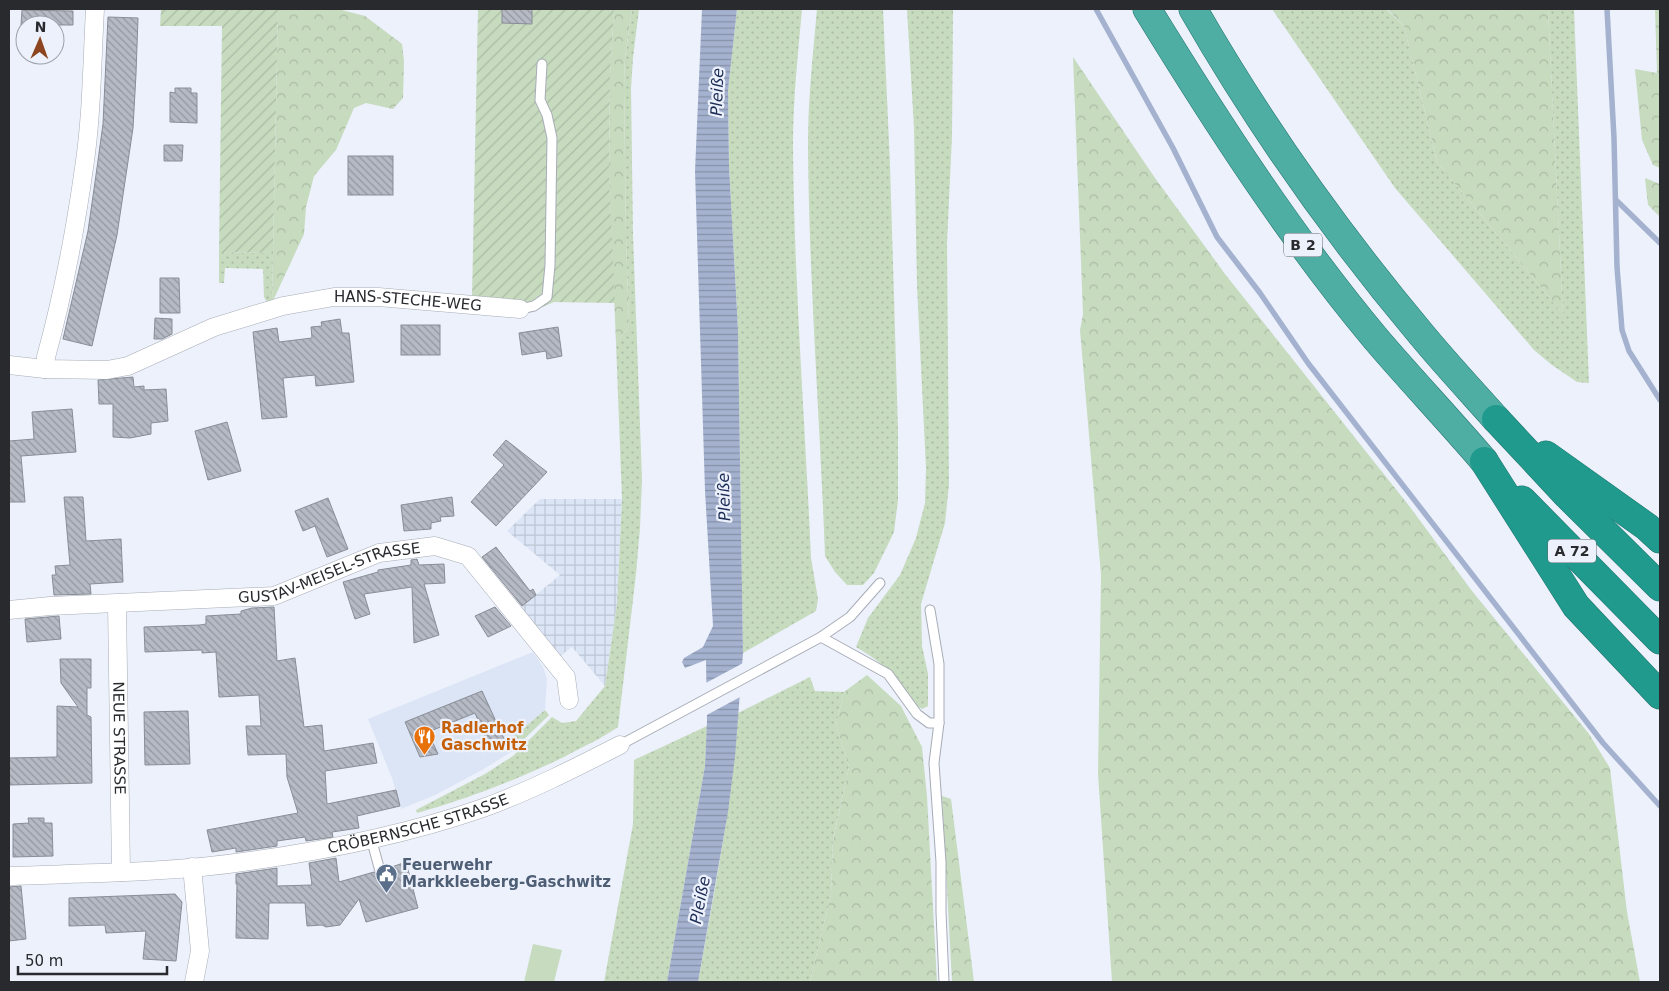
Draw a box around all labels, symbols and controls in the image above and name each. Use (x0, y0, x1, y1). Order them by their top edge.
north arrow (15, 15, 65, 65)
text: N (34, 19, 47, 35)
water label: Pleiße (707, 67, 727, 116)
road number: B 2 (1284, 234, 1322, 256)
street label: HANS-STECHE-WEG (334, 288, 482, 315)
water label: Pleiße (714, 472, 734, 521)
street label: GUSTAV-MEISEL-STRASSE (238, 539, 421, 607)
road number: A 72 (1548, 540, 1596, 562)
street label: NEUE STRASSE (109, 681, 129, 795)
place label: Radlerhof Gaschwitz (441, 719, 527, 754)
restaurant icon: Radlerhof Gaschwitz (413, 725, 437, 756)
street label: CRÖBERNSCHE STRASSE (326, 790, 511, 857)
place label: Feuerwehr Markkleeberg-Gaschwitz (402, 856, 611, 891)
public building icon: Feuerwehr Markkleeberg-Gaschwitz (374, 862, 398, 893)
water label: Pleiße (686, 874, 714, 926)
scale bar (18, 944, 166, 976)
text: 50 m (25, 952, 63, 970)

